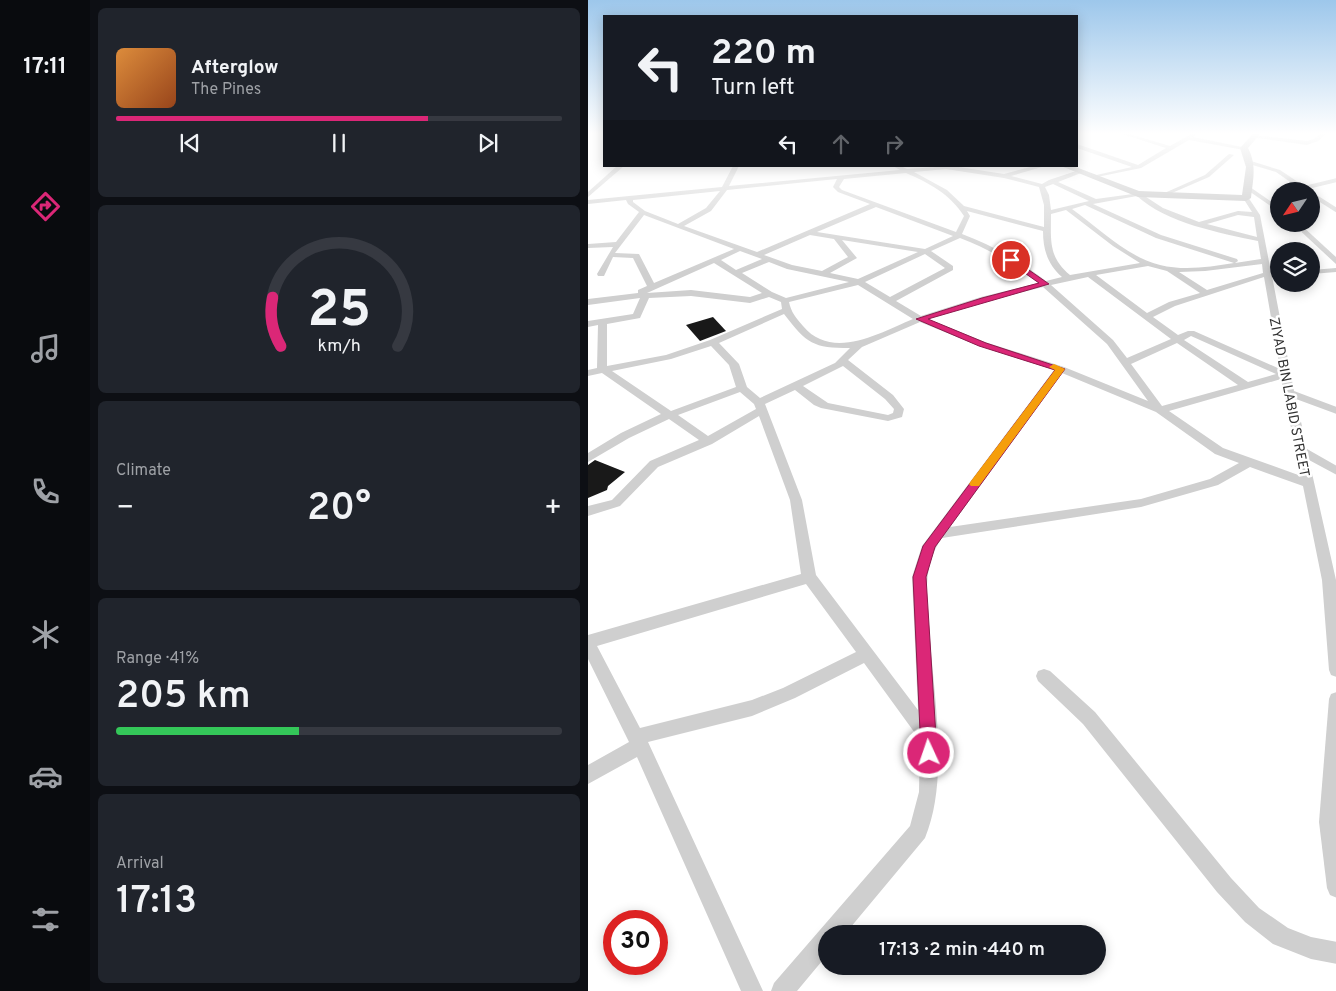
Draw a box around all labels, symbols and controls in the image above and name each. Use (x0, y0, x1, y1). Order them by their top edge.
text: 220 m (711, 32, 816, 76)
icon: left (628, 35, 693, 100)
text: 17:11 (23, 54, 67, 81)
text: Afterglow (191, 56, 279, 80)
text: Turn left (711, 75, 794, 102)
text: The Pines (191, 80, 261, 100)
icon: previous (176, 129, 204, 157)
icon: pause (325, 129, 353, 157)
icon: next (474, 129, 502, 157)
icon: left (774, 130, 802, 158)
icon: ahead (827, 130, 855, 158)
icon: right (880, 130, 908, 158)
north arrow (1270, 182, 1320, 232)
map controls (1270, 182, 1320, 292)
icon: directions (28, 189, 63, 224)
pin (990, 239, 1032, 281)
button: layers (1270, 242, 1320, 292)
icon: arrive (997, 246, 1025, 274)
text: 25 (307, 279, 371, 345)
street label: ZIYAD BIN LABID STREET (1265, 316, 1312, 479)
icon: music (28, 331, 63, 366)
text: km/h (317, 335, 361, 358)
text: Climate (116, 461, 171, 481)
icon: phone (28, 474, 63, 509)
text: 20° (307, 485, 371, 534)
text: − (116, 491, 134, 527)
text: + (544, 491, 562, 527)
icon: climate (28, 617, 63, 652)
text: Range · 41% (116, 649, 199, 669)
text: 205 km (116, 673, 251, 722)
position arrow (902, 726, 954, 778)
icon: car (28, 759, 63, 794)
text: Arrival (116, 854, 164, 874)
text: 17:13 (116, 878, 197, 927)
icon: filters (28, 902, 63, 937)
speed limit sign: 30 (603, 910, 668, 975)
text: 17:13 · 2 min · 440 m (879, 938, 1045, 962)

